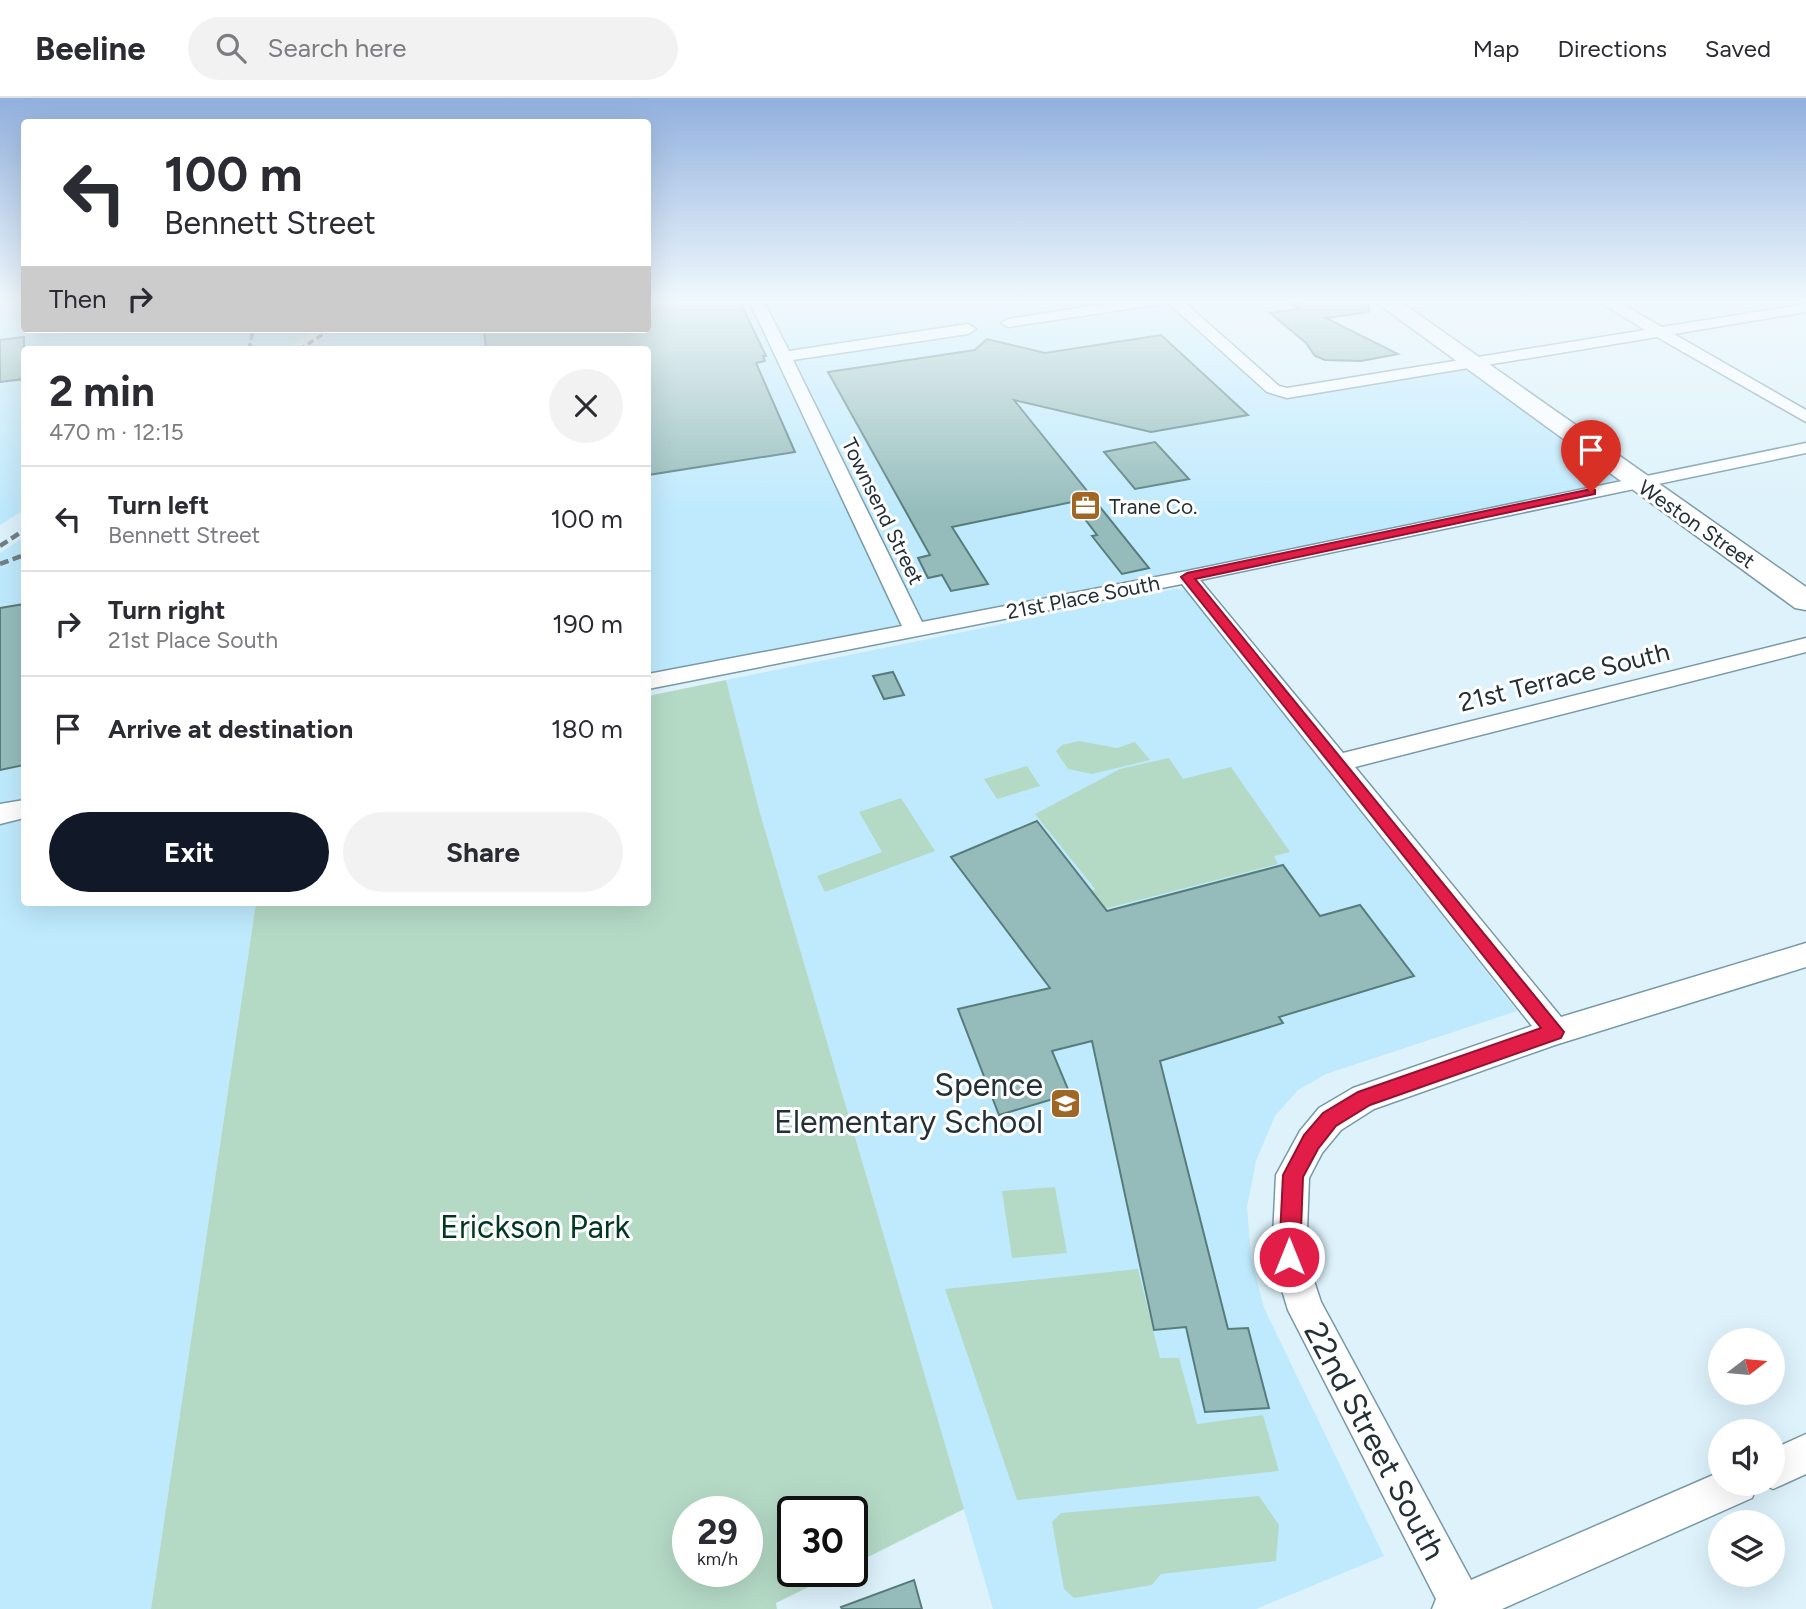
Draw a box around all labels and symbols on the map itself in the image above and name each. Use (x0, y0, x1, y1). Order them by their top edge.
pin (1561, 420, 1621, 492)
street label: Townsend Street (837, 434, 929, 588)
street label: Weston Street (1634, 475, 1760, 573)
office icon: Trane Co. (1069, 489, 1103, 523)
place label: Trane Co. (1109, 494, 1197, 519)
street label: 21st Place South (1004, 570, 1162, 624)
street label: 21st Terrace South (1455, 635, 1673, 719)
place label: Spence Elementary School (774, 1066, 1043, 1141)
school or university icon: Spence Elementary School (1049, 1086, 1083, 1120)
park label: Erickson Park (440, 1208, 631, 1246)
position arrow (1252, 1220, 1326, 1294)
street label: 22nd Street South (1296, 1316, 1454, 1566)
north arrow (1708, 1328, 1785, 1405)
speed limit sign: 30 (777, 1496, 868, 1587)

